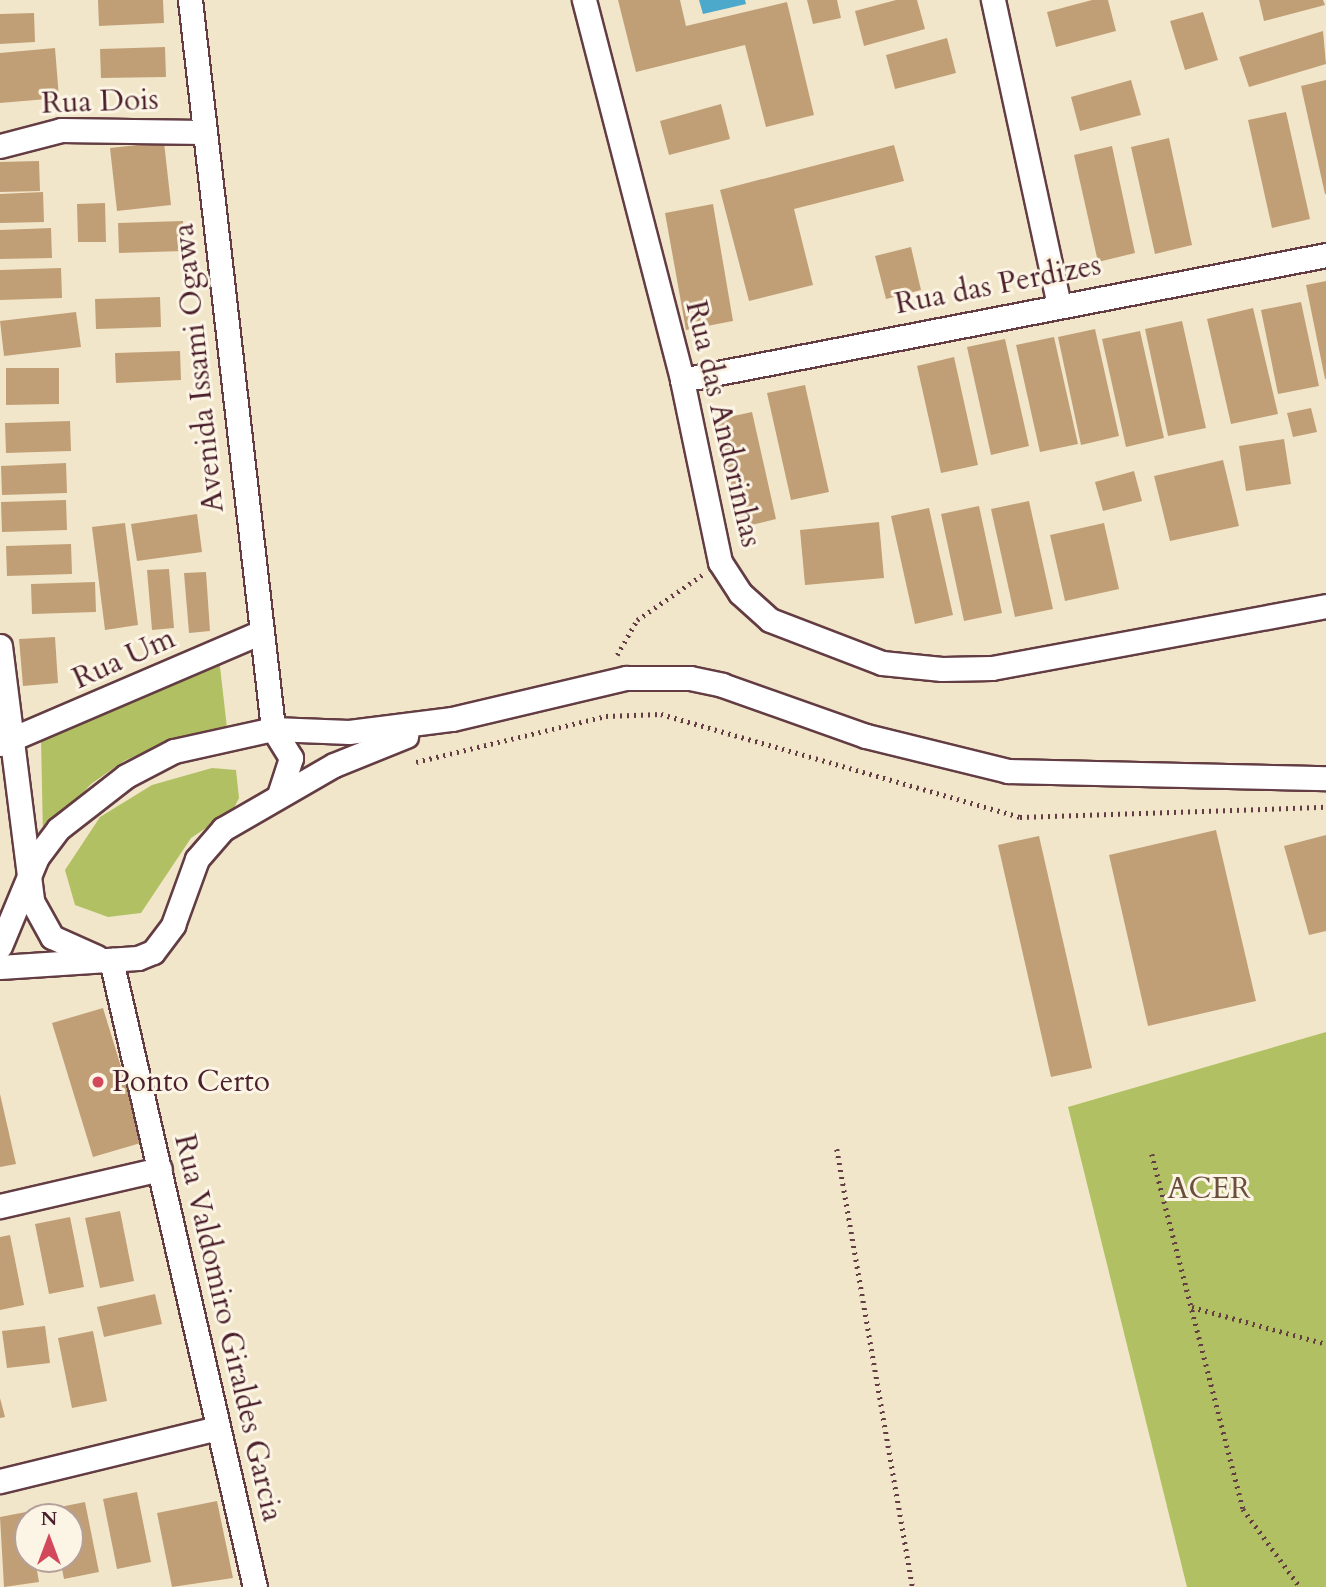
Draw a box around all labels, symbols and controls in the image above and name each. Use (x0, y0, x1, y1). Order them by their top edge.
street label: Rua Dois (41, 82, 159, 122)
street label: Avenida Issami Ogawa (166, 222, 232, 514)
street label: Rua das Perdizes (892, 247, 1104, 323)
street label: Rua das Andorinhas (677, 297, 769, 551)
street label: Rua Um (67, 621, 181, 697)
place label: Ponto Certo (112, 1064, 270, 1100)
marker: Ponto Certo (90, 1074, 106, 1090)
street label: Rua Valdomiro Giraldes Garcia (166, 1131, 290, 1525)
park label: ACER (1167, 1171, 1251, 1207)
north arrow (14, 1503, 84, 1573)
text: N (41, 1506, 57, 1532)

